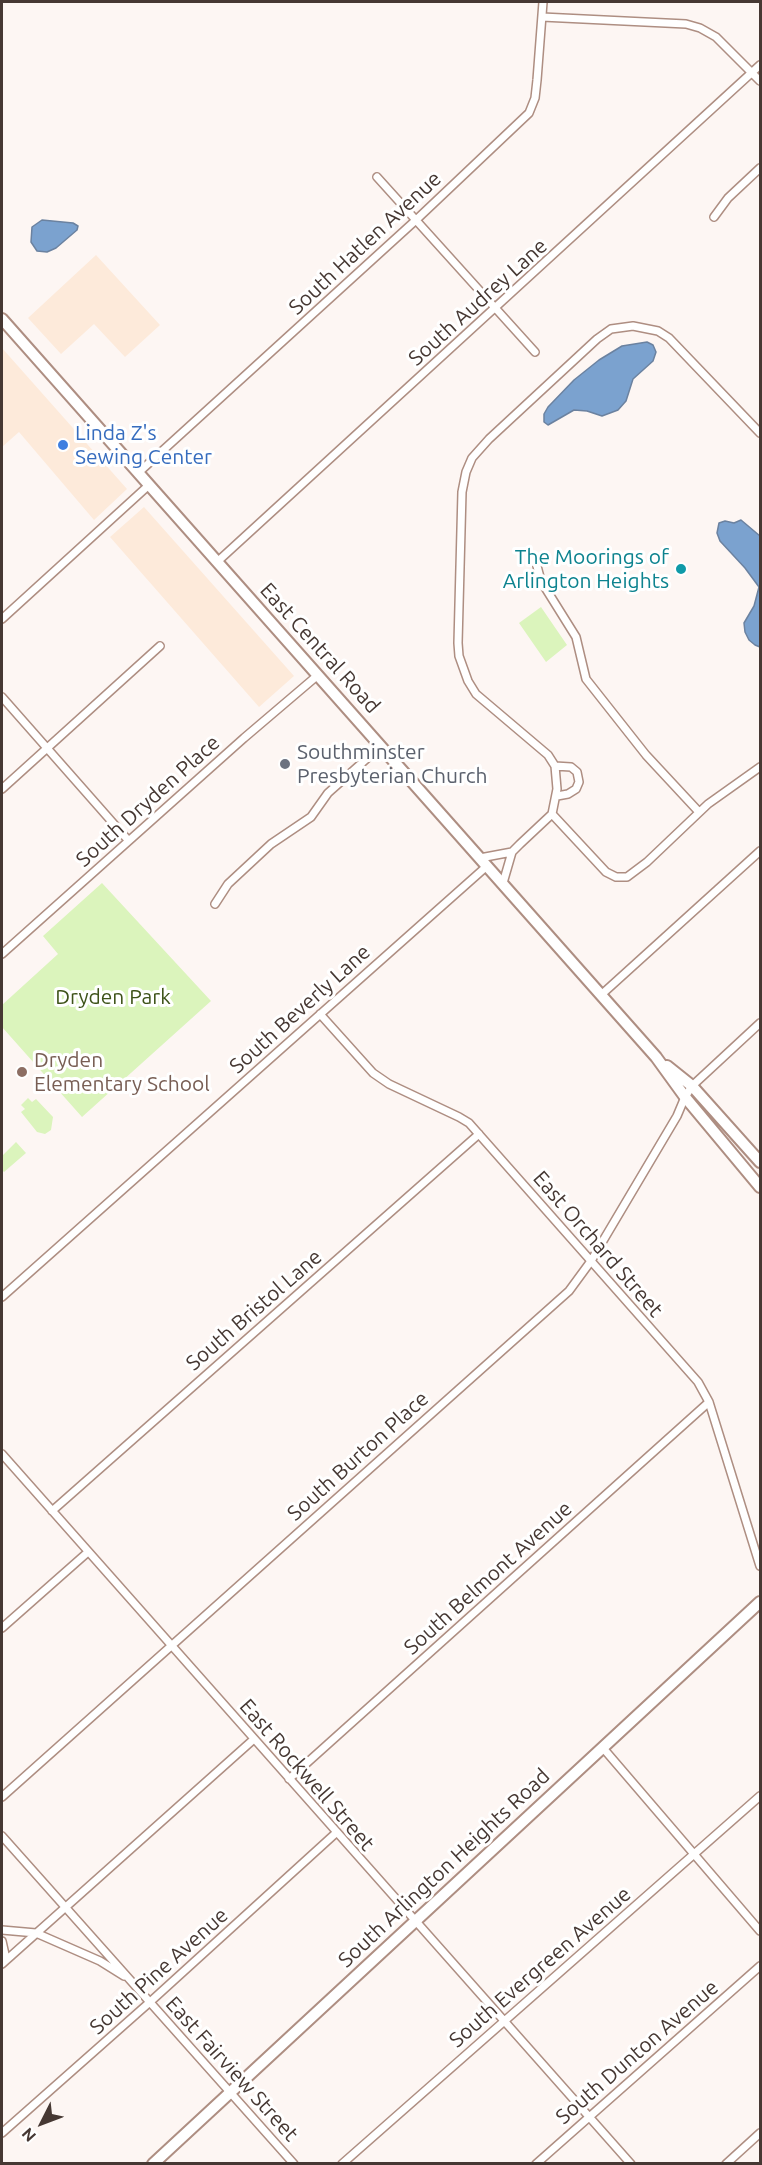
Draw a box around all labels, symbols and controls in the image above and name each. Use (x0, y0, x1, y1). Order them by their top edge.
street label: South Hatlen Avenue (284, 166, 446, 320)
street label: South Audrey Lane (404, 233, 552, 371)
place label: Linda Z's Sewing Center (75, 420, 212, 470)
marker: Linda Z's Sewing Center (56, 438, 70, 452)
place label: The Moorings of Arlington Heights (503, 544, 669, 594)
marker: The Moorings of Arlington Heights (674, 562, 688, 576)
street label: East Central Road (255, 578, 385, 718)
street label: South Dryden Place (71, 730, 225, 872)
place label: Southminster Presbyterian Church (297, 739, 488, 789)
marker: Southminster Presbyterian Church (278, 757, 292, 771)
street label: South Beverly Lane (224, 939, 376, 1079)
park label: Dryden Park (55, 984, 171, 1010)
place label: Dryden Elementary School (34, 1047, 210, 1097)
marker: Dryden Elementary School (15, 1065, 29, 1079)
street label: East Orchard Street (528, 1166, 668, 1322)
street label: South Bristol Lane (181, 1244, 327, 1376)
street label: South Burton Place (282, 1386, 434, 1526)
street label: South Belmont Avenue (399, 1496, 577, 1660)
street label: East Rockwell Street (234, 1694, 380, 1856)
street label: South Arlington Heights Road (333, 1763, 555, 1973)
street label: South Evergreen Avenue (444, 1881, 636, 2053)
street label: South Pine Avenue (85, 1902, 233, 2040)
street label: South Dunton Avenue (551, 1975, 723, 2129)
street label: East Fairview Street (160, 1991, 304, 2147)
north arrow (12, 2093, 72, 2153)
text: N (18, 2125, 39, 2146)

